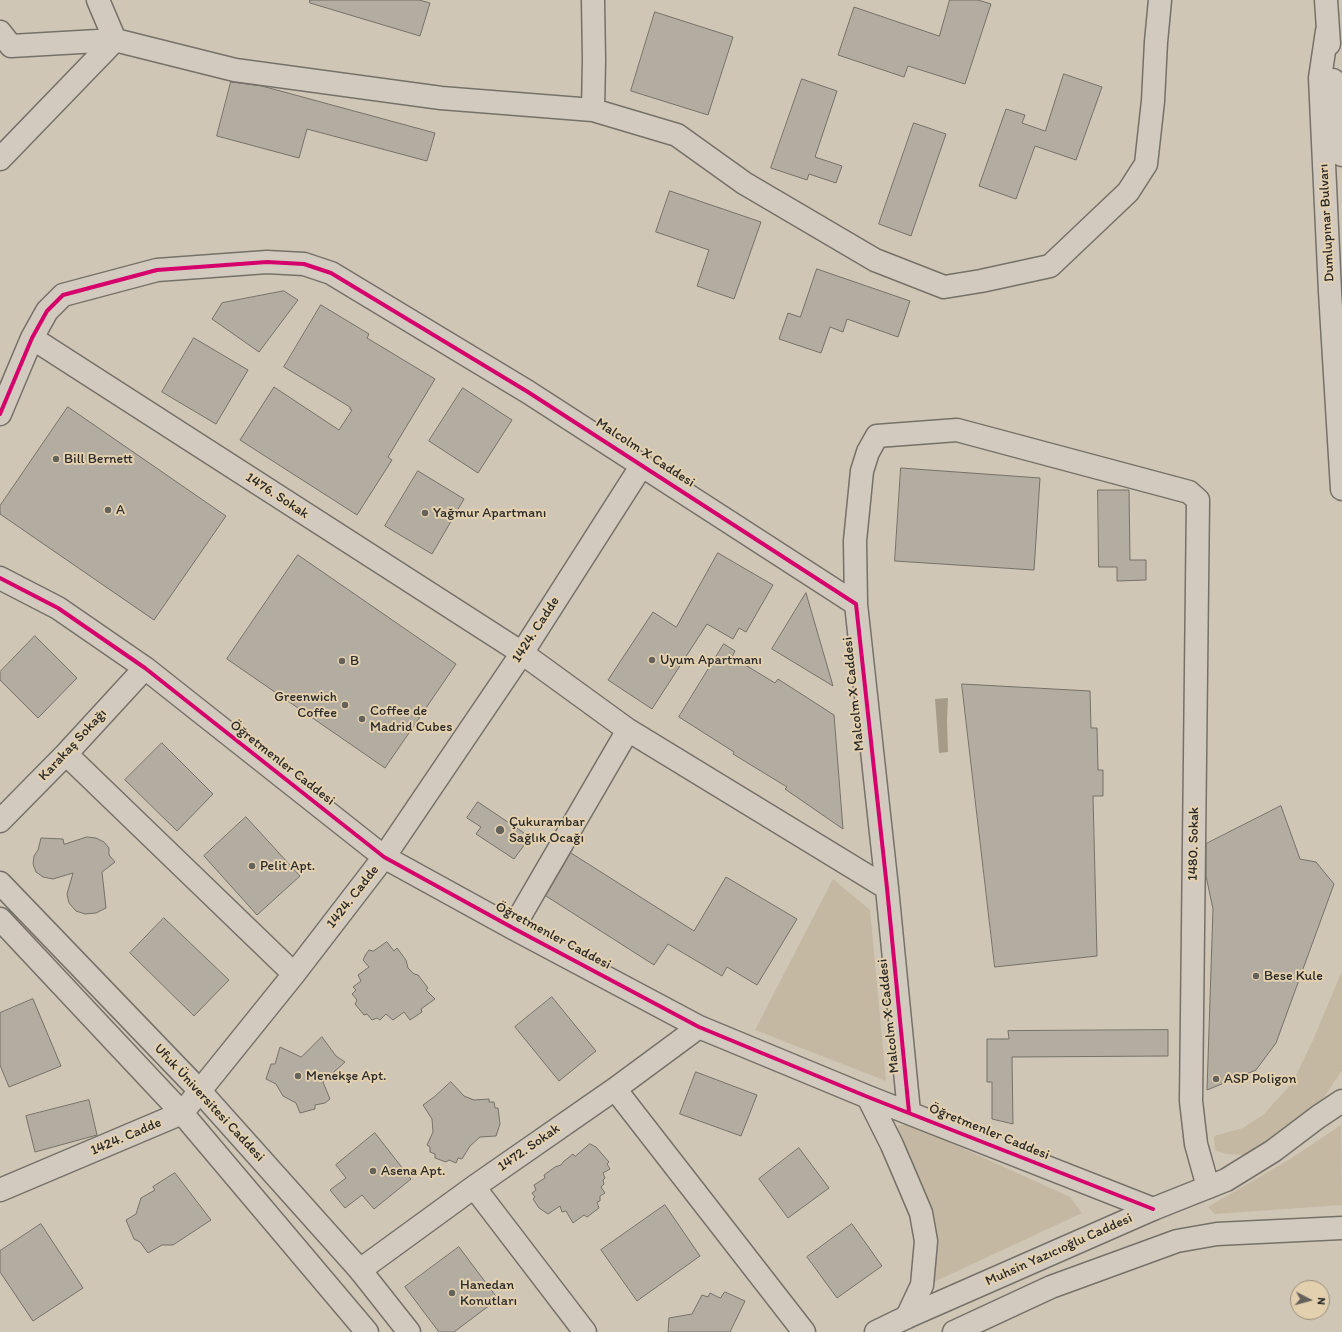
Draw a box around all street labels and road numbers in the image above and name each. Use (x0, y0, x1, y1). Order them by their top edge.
street label: Dumlupınar Bulvarı (1316, 164, 1338, 282)
street label: Malcolm X Caddesi (592, 415, 698, 491)
street label: 1476. Sokak (242, 469, 312, 523)
street label: 1424. Cadde (508, 594, 564, 666)
street label: Malcolm X Caddesi (840, 636, 868, 752)
street label: Karakaş Sokağı (35, 705, 111, 785)
street label: Öğretmenler Caddesi (226, 717, 338, 809)
street label: 1480. Sokak (1185, 807, 1203, 881)
street label: 1424. Cadde (323, 862, 383, 932)
street label: Öğretmenler Caddesi (492, 898, 614, 974)
street label: Malcolm X Caddesi (875, 958, 903, 1074)
street label: Ufuk Üniversitesi Caddesi (150, 1041, 268, 1165)
street label: Öğretmenler Caddesi (926, 1100, 1052, 1164)
street label: 1424. Cadde (88, 1115, 164, 1159)
street label: 1472. Sokak (495, 1120, 563, 1176)
street label: Muhsin Yazıcıoğlu Caddesi (983, 1210, 1135, 1290)

